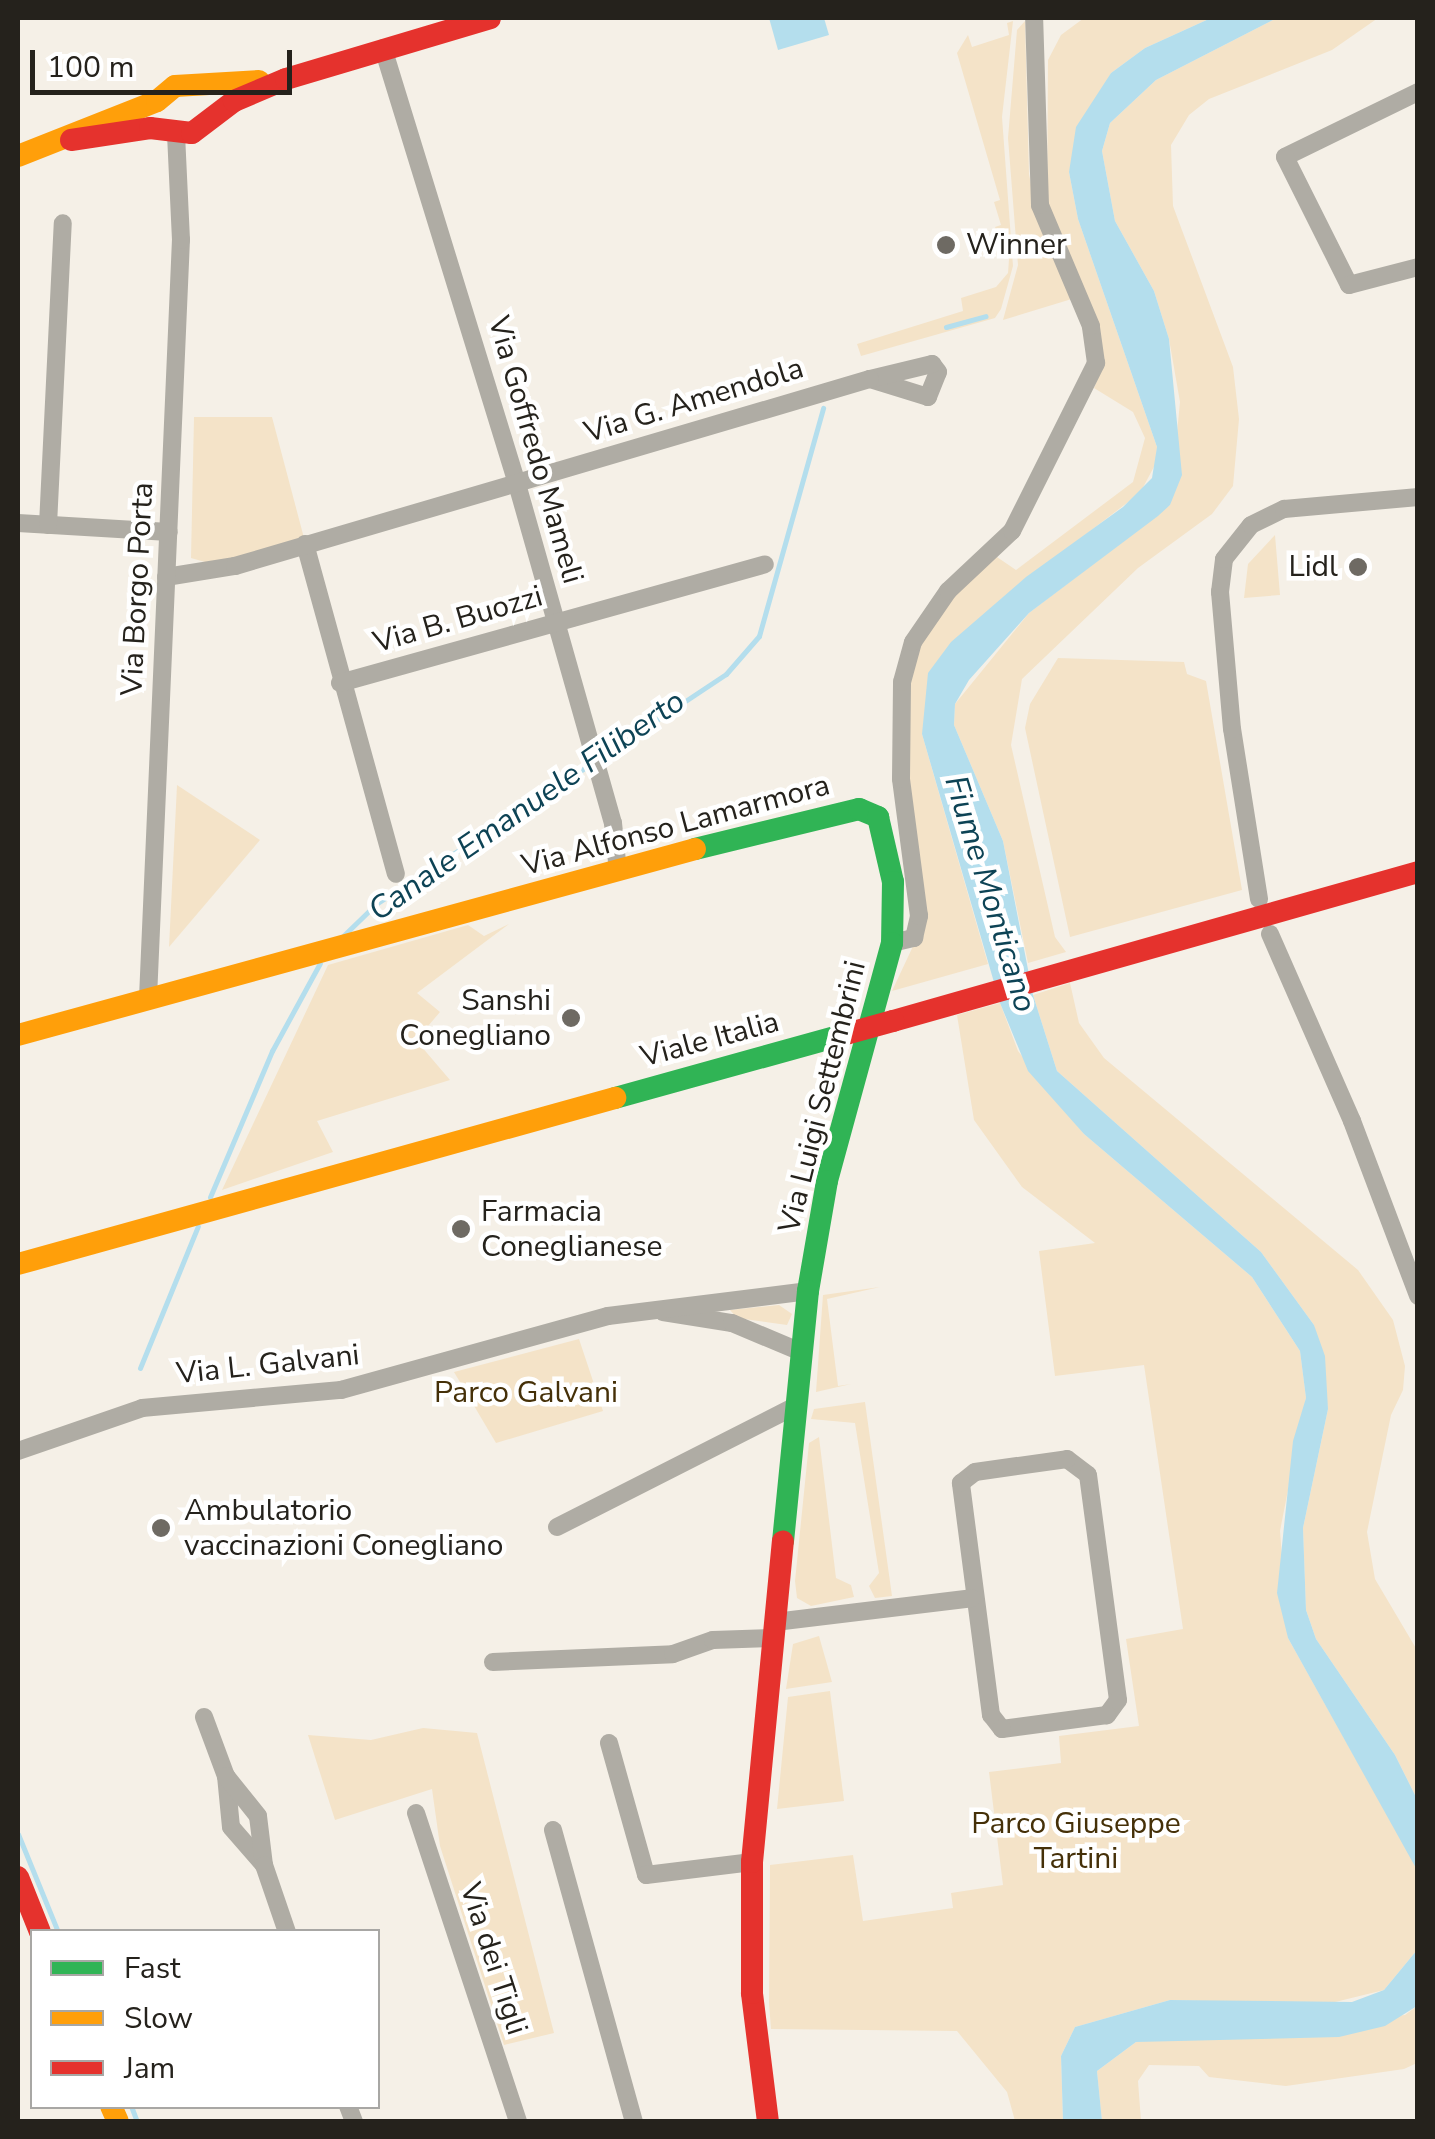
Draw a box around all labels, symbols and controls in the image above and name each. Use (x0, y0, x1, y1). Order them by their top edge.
scale bar (35, 30, 298, 92)
text: 100 m (47, 47, 134, 88)
place label: Winner (966, 227, 1067, 263)
marker: Winner (935, 234, 957, 256)
street label: Via Goffredo Mameli (480, 312, 590, 588)
street label: Via G. Amendola (580, 351, 808, 451)
street label: Via Borgo Porta (114, 481, 162, 697)
place label: Lidl (1288, 549, 1338, 585)
marker: Lidl (1347, 556, 1369, 578)
street label: Via B. Buozzi (369, 579, 547, 661)
water label: Canale Emanuele Filiberto (362, 682, 692, 930)
street label: Via Alfonso Lamarmora (518, 768, 834, 884)
water label: Fiume Monticano (936, 771, 1044, 1017)
street label: Via Luigi Settembrini (772, 957, 874, 1237)
place label: Sanshi Conegliano (399, 983, 551, 1054)
street label: Viale Italia (637, 1004, 783, 1076)
marker: Sanshi Conegliano (560, 1007, 582, 1029)
place label: Farmacia Coneglianese (481, 1194, 663, 1264)
marker: Farmacia Coneglianese (450, 1218, 472, 1240)
street label: Via L. Galvani (175, 1337, 361, 1393)
park label: Parco Galvani (434, 1375, 618, 1411)
place label: Ambulatorio vaccinazioni Conegliano (184, 1493, 504, 1564)
marker: Ambulatorio vaccinazioni Conegliano (148, 1515, 174, 1541)
park label: Parco Giuseppe Tartini (971, 1806, 1181, 1876)
street label: Via dei Tigli (451, 1878, 535, 2040)
legend (30, 1929, 380, 2109)
text: Fast (124, 1948, 181, 1989)
text: Slow (124, 1998, 193, 2039)
text: Jam (124, 2048, 175, 2089)

